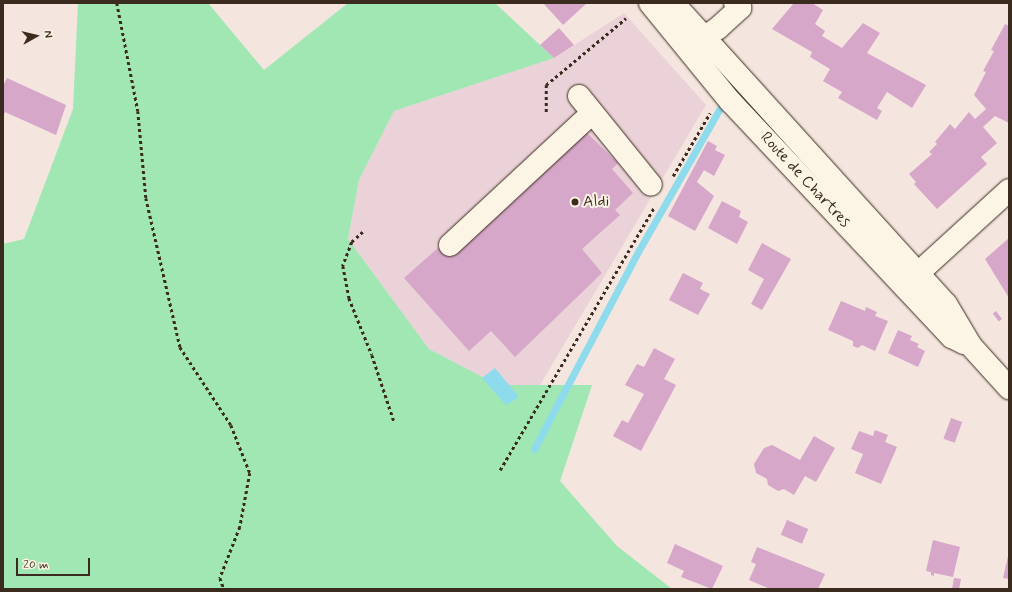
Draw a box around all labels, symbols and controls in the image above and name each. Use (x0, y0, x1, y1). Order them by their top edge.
north arrow (16, 16, 56, 56)
text: N (40, 30, 55, 39)
street label: Route de Chartres (756, 128, 854, 232)
place label: Aldi (583, 192, 609, 212)
marker: Aldi (570, 197, 580, 207)
scale bar (18, 550, 92, 576)
text: 20 m (23, 557, 49, 573)

